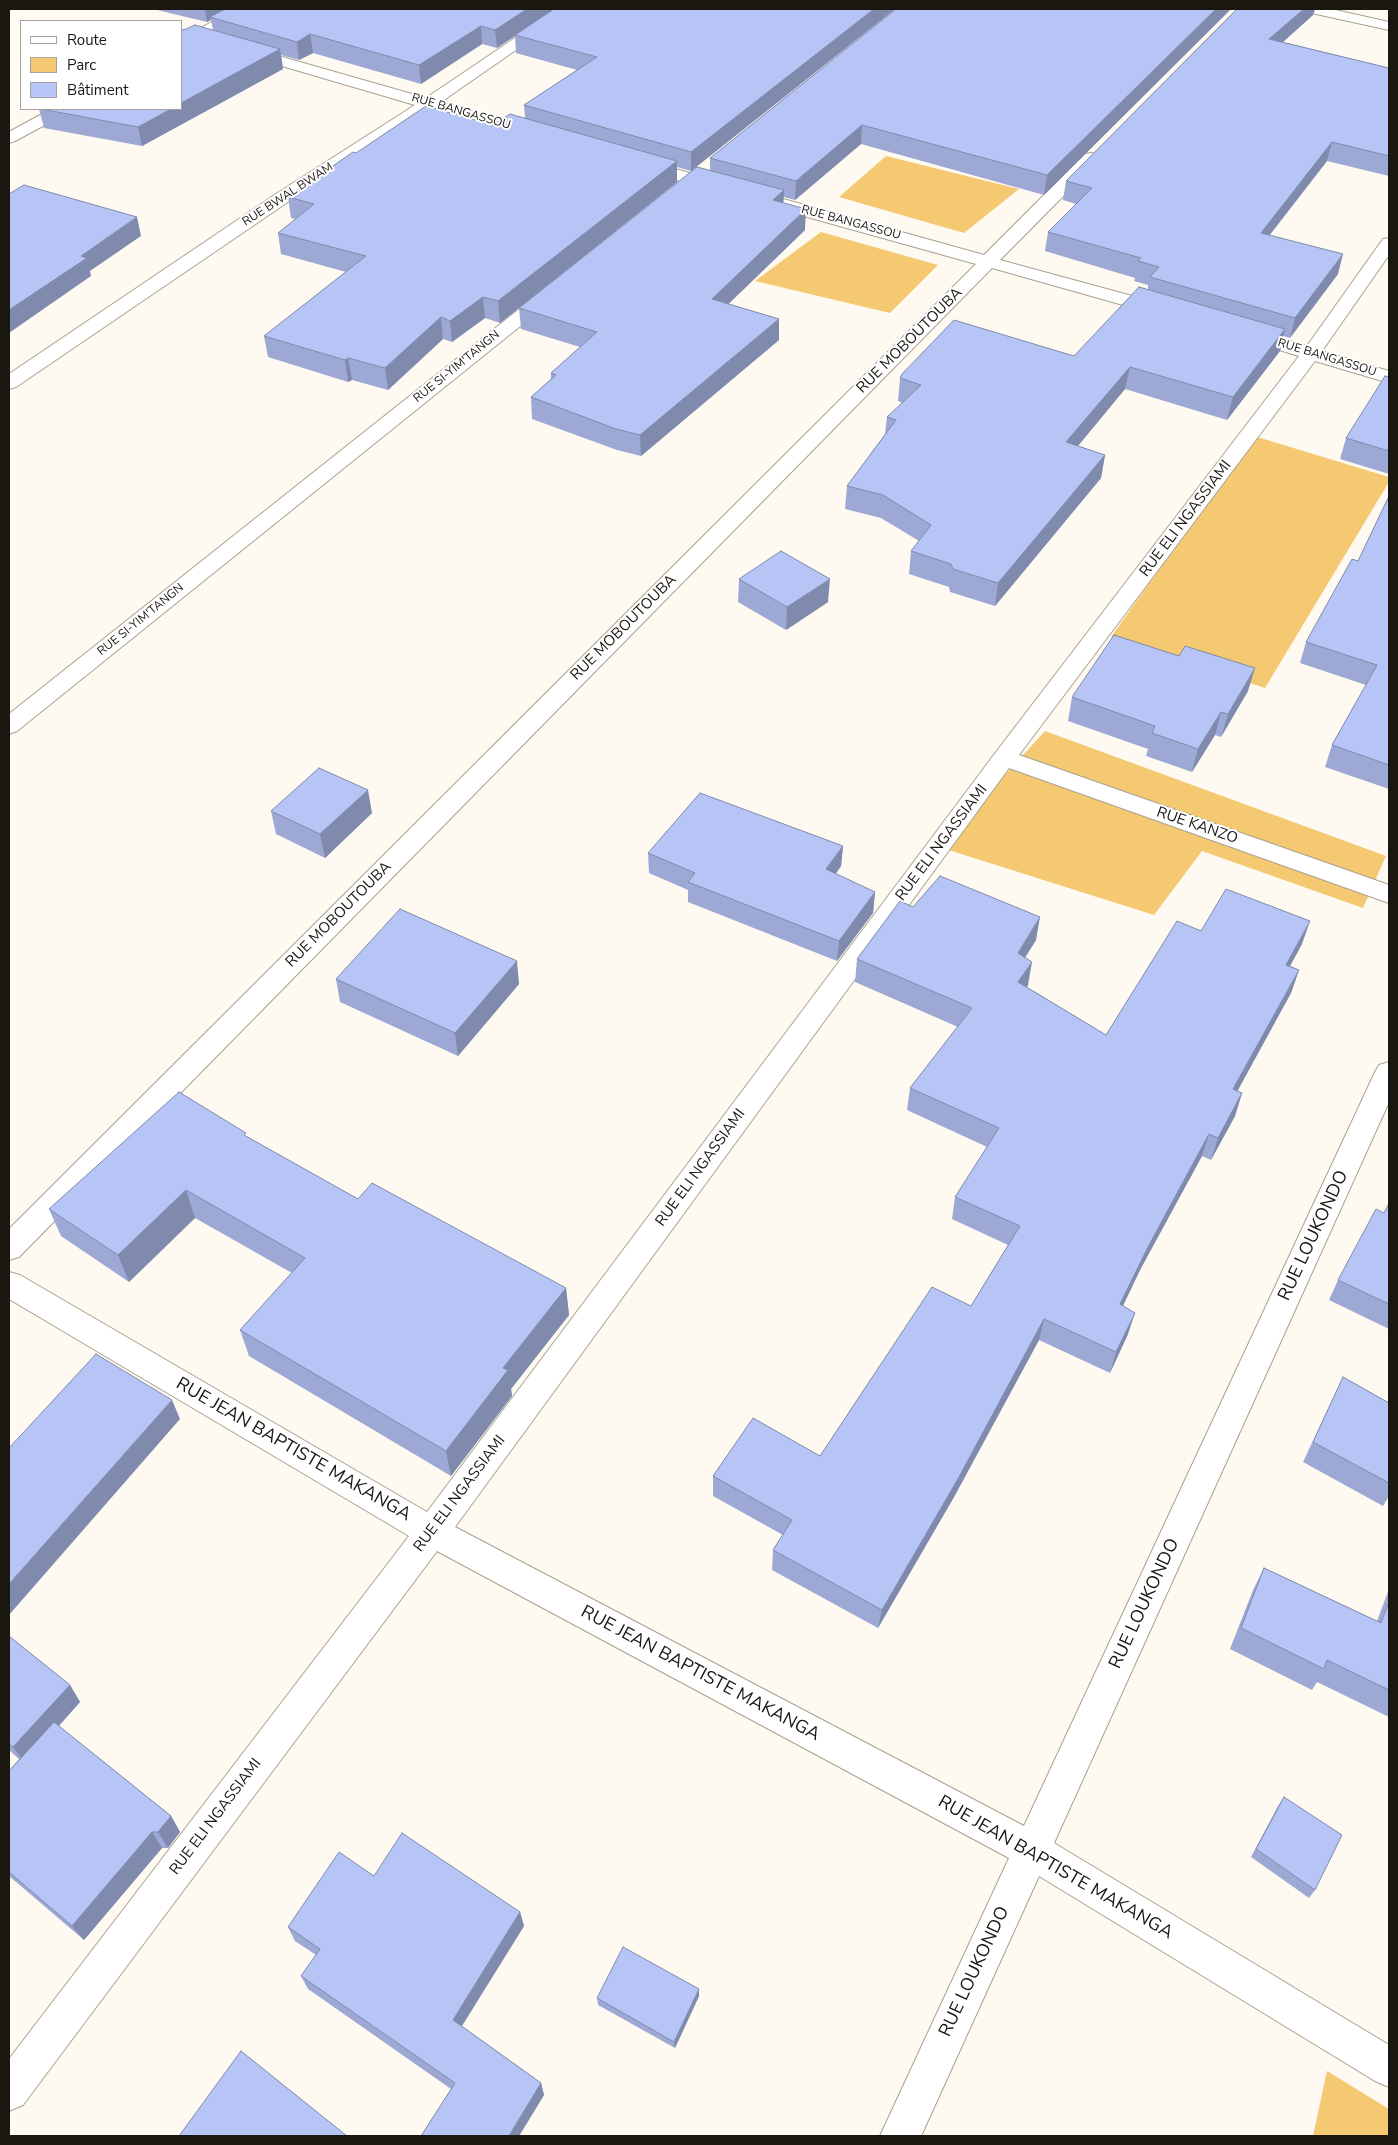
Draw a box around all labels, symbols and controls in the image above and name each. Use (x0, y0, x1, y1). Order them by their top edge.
legend (20, 20, 182, 110)
text: Route (67, 30, 107, 50)
text: Parc (67, 55, 96, 75)
text: Bâtiment (67, 80, 128, 100)
street label: RUE BANGASSOU (410, 91, 512, 133)
street label: RUE BWAL BWAM (240, 160, 336, 230)
street label: RUE BANGASSOU (800, 203, 902, 243)
street label: RUE MOBOUTOUBA (853, 284, 967, 398)
street label: RUE SI-YIM'TANGN (411, 328, 503, 406)
street label: RUE BANGASSOU (1276, 336, 1378, 380)
street label: RUE ELI NGASSIAMI (1136, 457, 1236, 581)
street label: RUE MOBOUTOUBA (567, 571, 681, 685)
street label: RUE SI-YIM'TANGN (95, 581, 187, 659)
street label: RUE ELI NGASSIAMI (892, 781, 992, 905)
street label: RUE KANZO (1154, 804, 1240, 848)
street label: RUE MOBOUTOUBA (282, 858, 396, 972)
street label: RUE ELI NGASSIAMI (652, 1106, 750, 1230)
street label: RUE LOUKONDO (1274, 1167, 1354, 1305)
street label: RUE JEAN BAPTISTE MAKANGA (172, 1374, 414, 1526)
street label: RUE ELI NGASSIAMI (410, 1432, 510, 1556)
street label: RUE LOUKONDO (1105, 1535, 1185, 1673)
street label: RUE JEAN BAPTISTE MAKANGA (577, 1602, 823, 1746)
street label: RUE ELI NGASSIAMI (166, 1755, 266, 1879)
street label: RUE JEAN BAPTISTE MAKANGA (934, 1792, 1176, 1944)
street label: RUE LOUKONDO (935, 1903, 1015, 2041)

